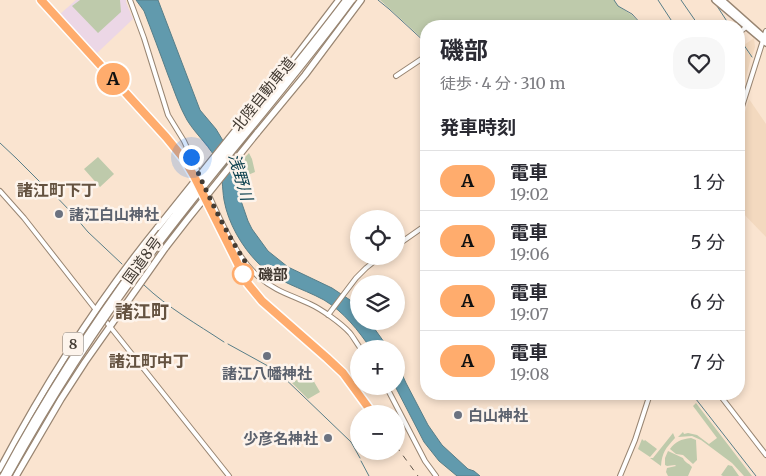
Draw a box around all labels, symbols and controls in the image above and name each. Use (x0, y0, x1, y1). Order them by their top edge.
text: 磯部 (440, 35, 488, 66)
button: heart (673, 37, 725, 89)
street label: 北陸自動車道 (227, 53, 299, 135)
line badge: A (97, 63, 129, 95)
text: A (107, 67, 119, 90)
text: 徒歩 · 4 分 · 310 m (440, 73, 565, 93)
text: 発車時刻 (440, 115, 516, 139)
your location (179, 145, 204, 170)
water label: 浅野川 (225, 151, 258, 205)
text: 電車 (510, 160, 548, 184)
text: A (461, 169, 474, 192)
text: 1 分 (693, 170, 725, 194)
district label: 諸江町下丁 (17, 180, 97, 200)
text: 19:02 (510, 184, 549, 204)
place label: 諸江白山神社 (69, 205, 159, 224)
marker: 諸江白山神社 (53, 208, 65, 220)
map controls (350, 210, 405, 460)
button: locate (350, 210, 405, 265)
text: 電車 (510, 220, 548, 244)
text: A (461, 229, 474, 252)
text: 5 分 (690, 230, 725, 254)
street label: 国道8号 (118, 233, 166, 287)
text: 19:06 (510, 244, 550, 264)
marker: 磯部 (232, 263, 254, 285)
place label: 磯部 (258, 265, 288, 284)
button: layers (350, 275, 405, 330)
text: 電車 (510, 280, 548, 304)
text: A (461, 289, 474, 312)
text: 6 分 (690, 290, 725, 314)
district label: 諸江町 (115, 300, 169, 323)
text: 19:07 (510, 304, 549, 324)
road number: 8 (63, 332, 83, 356)
button: + (350, 340, 405, 395)
text: 電車 (510, 340, 548, 364)
text: A (461, 349, 474, 372)
marker: 諸江八幡神社 (261, 350, 273, 362)
text: 7 分 (691, 350, 725, 374)
district label: 諸江町中丁 (109, 351, 189, 371)
place label: 諸江八幡神社 (222, 364, 312, 383)
text: 19:08 (510, 364, 549, 384)
button: − (350, 405, 405, 460)
place label: 白山神社 (468, 406, 528, 425)
marker: 白山神社 (452, 409, 464, 421)
place label: 少彦名神社 (243, 429, 318, 448)
marker: 少彦名神社 (322, 432, 334, 444)

